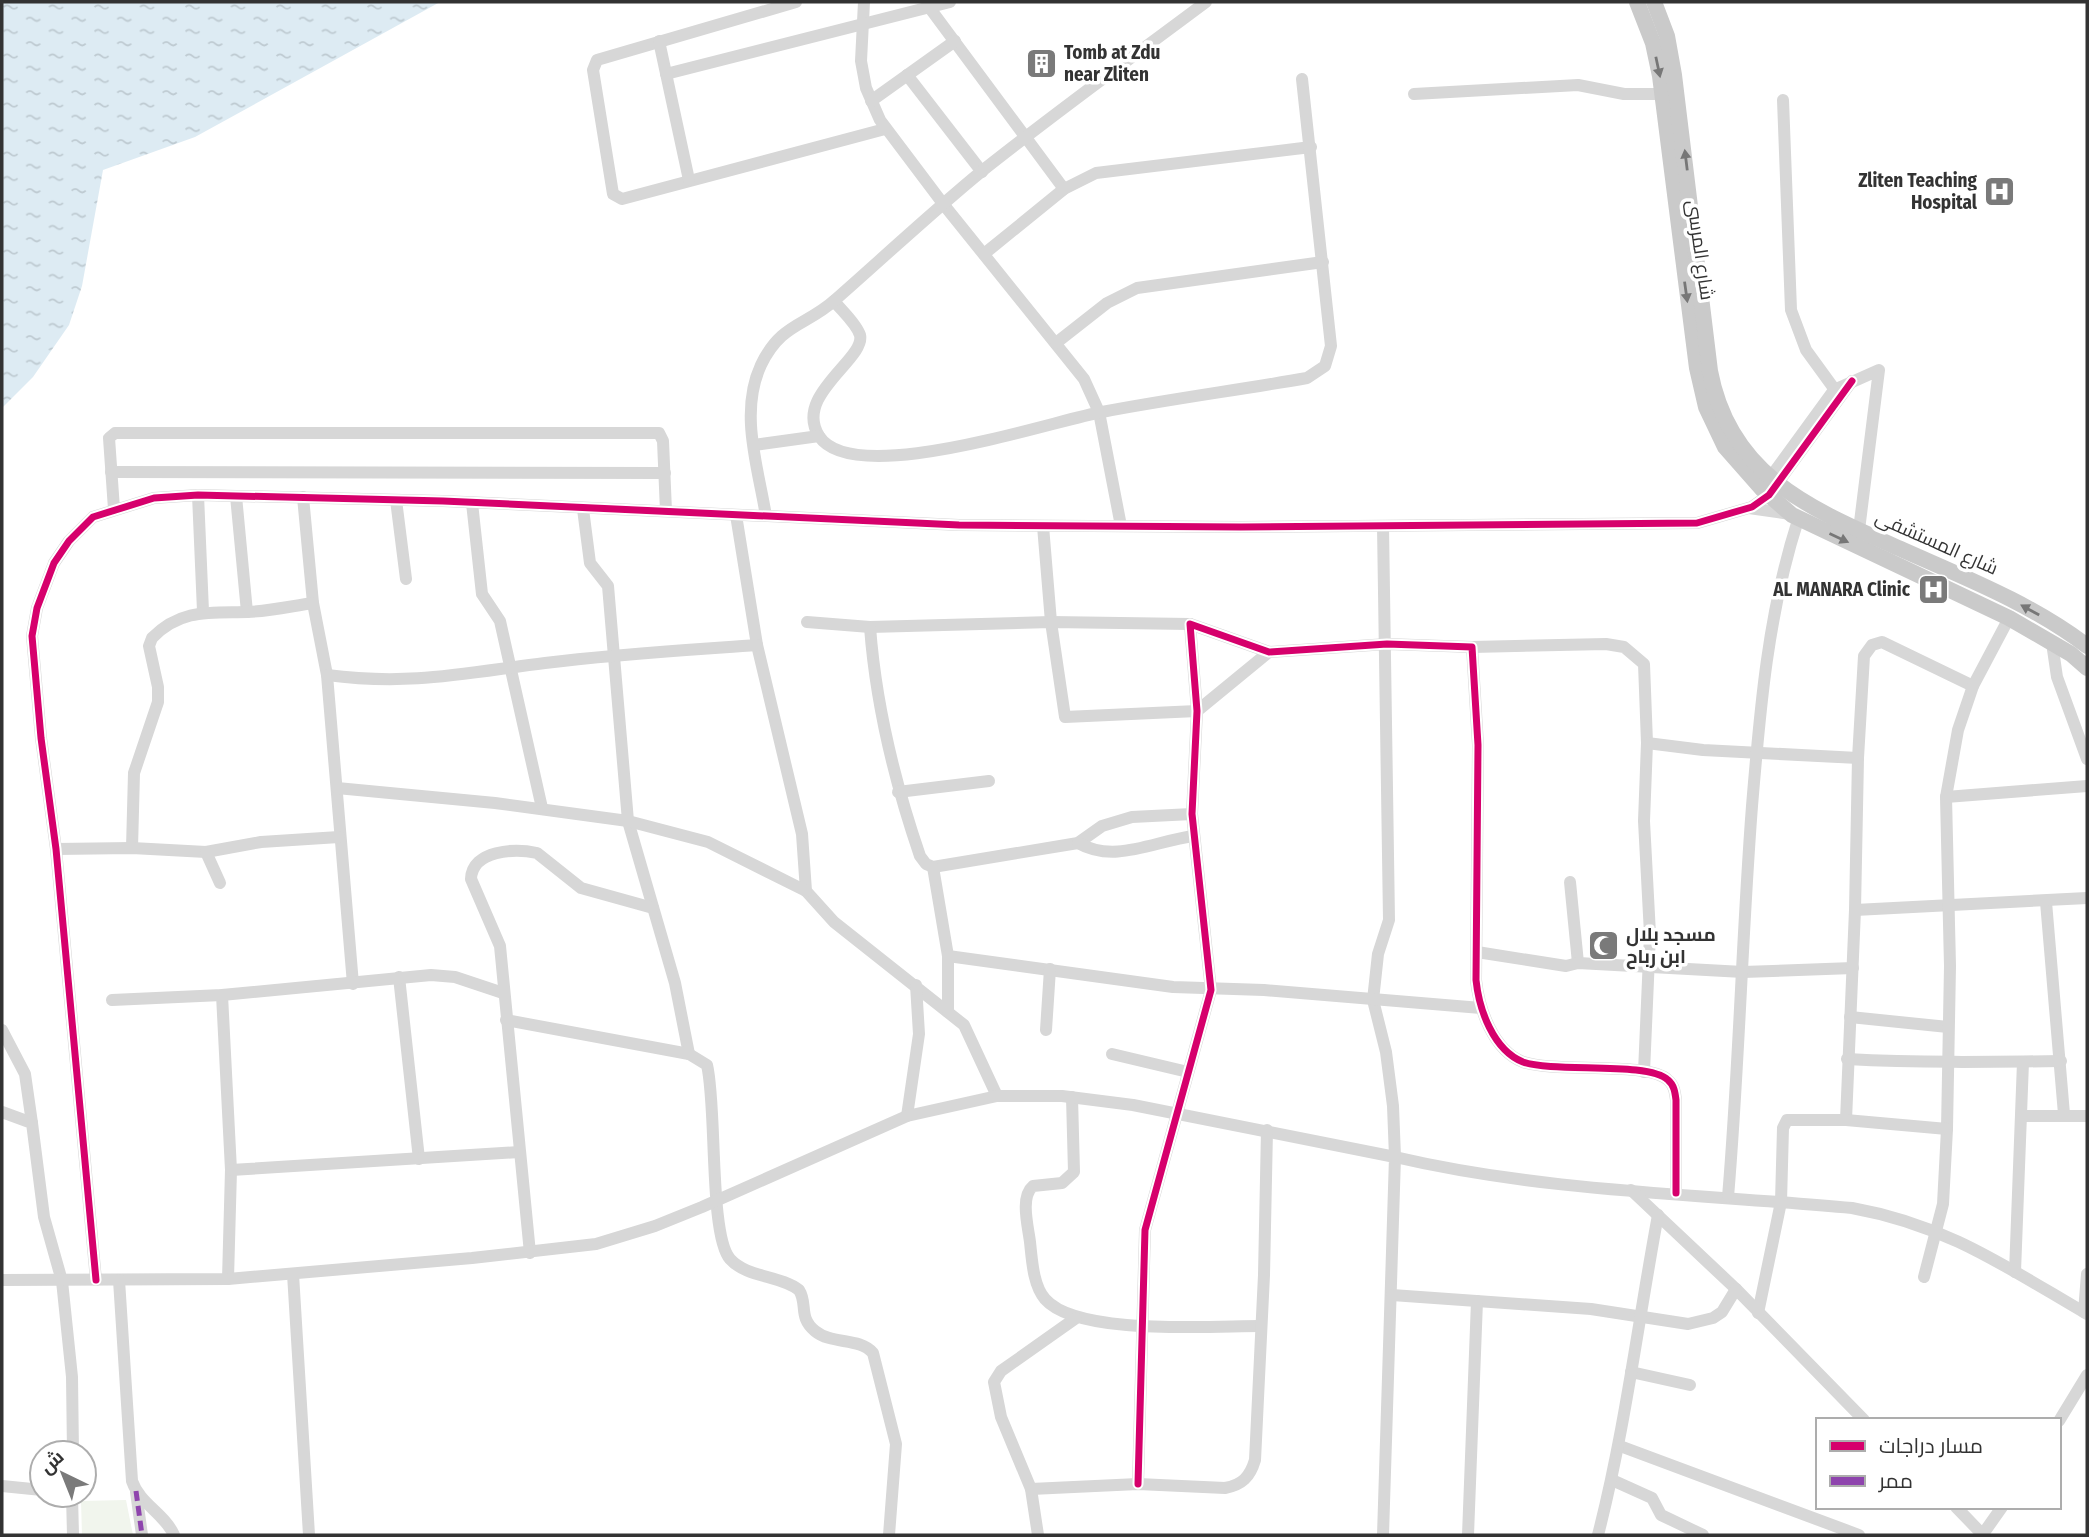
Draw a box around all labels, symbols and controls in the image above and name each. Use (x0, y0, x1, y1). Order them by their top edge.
place label: Tomb at Zdu near Zliten (1064, 41, 1160, 86)
building icon: Tomb at Zdu near Zliten (1024, 46, 1058, 80)
one-way arrow (1652, 56, 1663, 78)
one-way arrow (1680, 149, 1691, 171)
place label: Zliten Teaching Hospital (1858, 169, 1978, 214)
hospital icon: Zliten Teaching Hospital (1983, 174, 2017, 208)
street label: شارع المرسى (1680, 199, 1719, 302)
one-way arrow (1680, 281, 1691, 303)
street label: شارع المستشفى (1871, 505, 2002, 582)
one-way arrow (1829, 532, 1849, 544)
hospital icon: AL MANARA Clinic (1916, 572, 1950, 606)
place label: AL MANARA Clinic (1772, 578, 1911, 601)
one-way arrow (2019, 604, 2039, 616)
place label: مسجد بلال ابن رباح (1626, 923, 1716, 970)
mosque icon: مسجد بلال ابن رباح (1586, 928, 1620, 962)
legend (1816, 1418, 2061, 1509)
text: مسار دراجات (1879, 1433, 1983, 1459)
north arrow (28, 1439, 98, 1509)
text: ش (35, 1445, 69, 1479)
text: ممر (1878, 1468, 1913, 1494)

